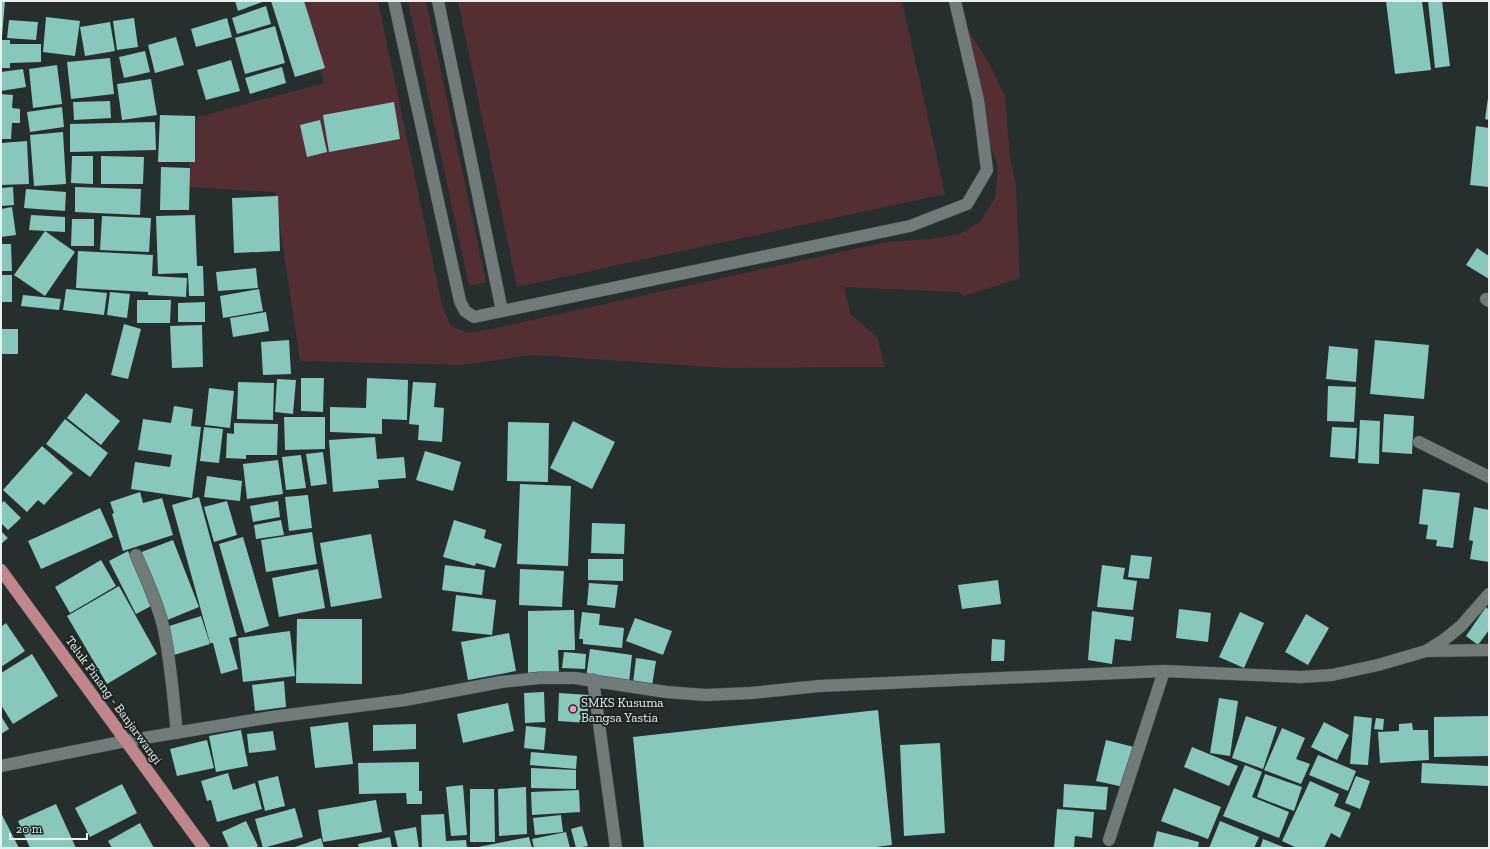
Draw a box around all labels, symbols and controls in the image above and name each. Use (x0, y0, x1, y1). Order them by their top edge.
street label: Teluk Pinang - Banjarwangi (62, 633, 166, 768)
place label: SMKS Kusuma Bangsa Yastia (581, 695, 664, 725)
marker: SMKS Kusuma Bangsa Yastia (568, 704, 578, 714)
scale bar (10, 815, 87, 841)
text: 20 m (16, 822, 43, 836)

